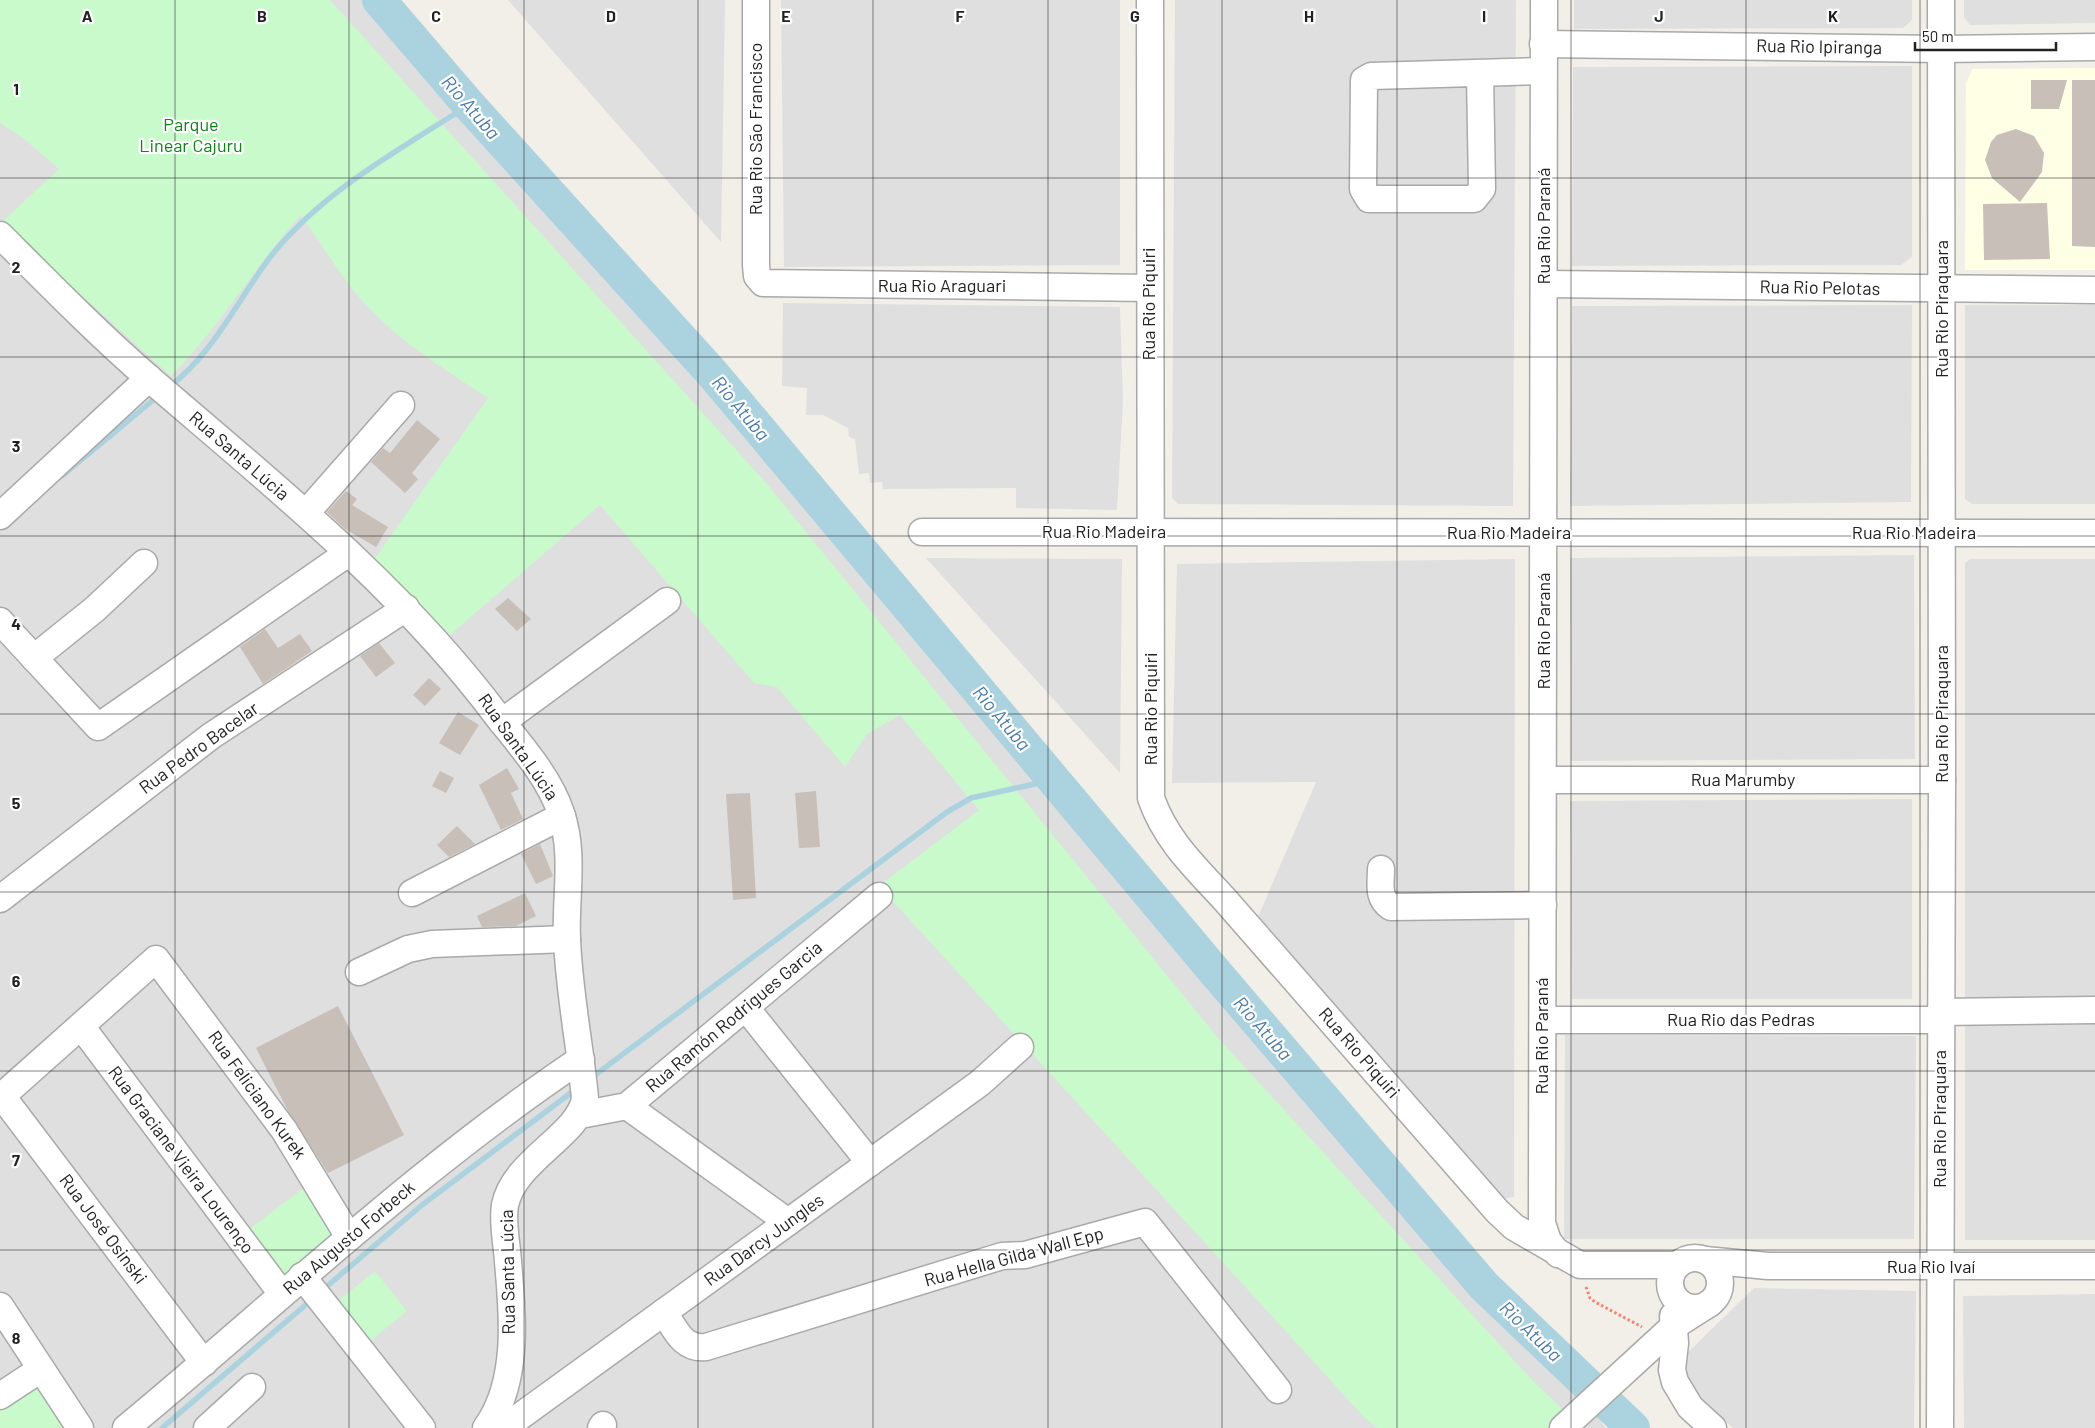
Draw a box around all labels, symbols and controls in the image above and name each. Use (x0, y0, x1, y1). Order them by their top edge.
text: A (82, 6, 93, 25)
text: B (257, 6, 267, 25)
text: C (431, 6, 441, 25)
text: D (606, 6, 616, 25)
text: E (781, 6, 791, 25)
text: F (956, 6, 965, 25)
text: G (1130, 6, 1140, 25)
text: H (1304, 6, 1314, 25)
text: I (1482, 6, 1486, 25)
text: J (1654, 6, 1664, 25)
text: K (1828, 6, 1838, 25)
scale bar (1915, 20, 2056, 52)
text: 50 m (1922, 27, 1954, 45)
street label: Rua Rio Ipiranga (1756, 34, 1882, 58)
street label: Rua Rio São Francisco (744, 43, 766, 215)
water label: Rio Atuba (437, 70, 505, 143)
text: 1 (13, 79, 19, 98)
park label: Parque Linear Cajuru (139, 113, 243, 156)
street label: Rua Rio Paraná (1532, 168, 1554, 284)
street label: Rua Rio Piraquara (1930, 240, 1952, 378)
street label: Rua Rio Piquiri (1137, 247, 1159, 361)
text: 2 (12, 257, 21, 276)
street label: Rua Rio Araguari (878, 274, 1006, 296)
street label: Rua Rio Pelotas (1760, 275, 1881, 299)
water label: Rio Atuba (708, 371, 775, 445)
street label: Rua Santa Lúcia (185, 406, 294, 505)
text: 3 (12, 436, 20, 455)
street label: Rua Rio Madeira (1042, 520, 1166, 542)
street label: Rua Rio Madeira (1447, 521, 1571, 543)
street label: Rua Rio Madeira (1852, 521, 1976, 543)
street label: Rua Rio Paraná (1532, 573, 1554, 689)
text: 4 (11, 614, 21, 633)
street label: Rua Rio Piraquara (1930, 645, 1952, 783)
street label: Rua Rio Piquiri (1139, 652, 1161, 766)
water label: Rio Atuba (969, 681, 1036, 755)
street label: Rua Santa Lúcia (474, 689, 564, 804)
street label: Rua Pedro Bacelar (134, 696, 263, 798)
street label: Rua Marumby (1691, 768, 1795, 790)
text: 5 (12, 793, 21, 812)
street label: Rua Ramón Rodrigues Garcia (641, 936, 826, 1097)
text: 6 (12, 971, 21, 990)
street label: Rua Rio Paraná (1530, 978, 1552, 1094)
water label: Rio Atuba (1229, 991, 1297, 1064)
street label: Rua Rio Piquiri (1314, 1002, 1405, 1102)
street label: Rua Rio das Pedras (1667, 1008, 1815, 1030)
street label: Rua Feliciano Kurek (204, 1026, 312, 1163)
street label: Rua Rio Piraquara (1928, 1050, 1950, 1188)
street label: Rua Graciane Vieira Lourenço (104, 1061, 260, 1258)
text: 7 (12, 1150, 20, 1169)
street label: Rua José Osinski (55, 1169, 152, 1288)
street label: Rua Augusto Forbeck (278, 1176, 419, 1299)
street label: Rua Darcy Jungles (699, 1188, 828, 1290)
street label: Rua Santa Lúcia (495, 1209, 519, 1335)
street label: Rua Hella Gilda Wall Epp (922, 1221, 1106, 1291)
street label: Rua Rio Ivaí (1887, 1255, 1975, 1277)
water label: Rio Atuba (1496, 1295, 1567, 1366)
text: 8 (12, 1328, 21, 1347)

